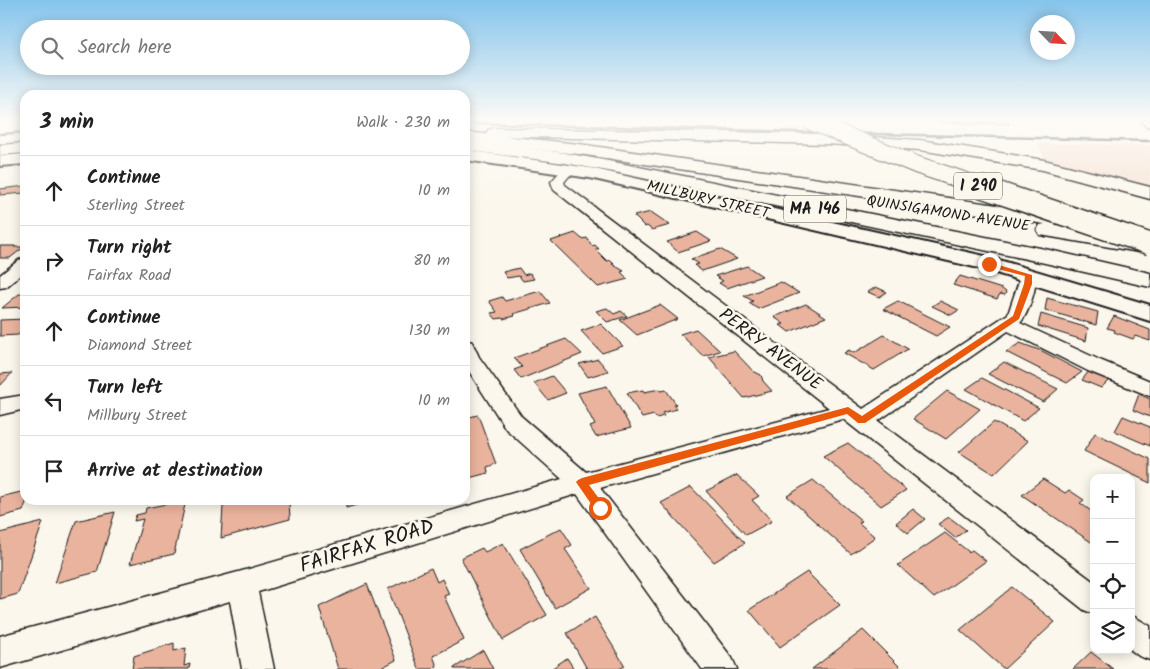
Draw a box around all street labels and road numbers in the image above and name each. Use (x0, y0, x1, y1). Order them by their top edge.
road number: I 290 (954, 172, 1002, 200)
street label: MILLBURY STREET (644, 174, 774, 226)
street label: QUINSIGAMOND AVENUE (865, 189, 1033, 239)
road number: MA 146 (784, 195, 846, 222)
street label: PERRY AVENUE (712, 301, 828, 399)
street label: FAIRFAX ROAD (296, 511, 438, 583)

